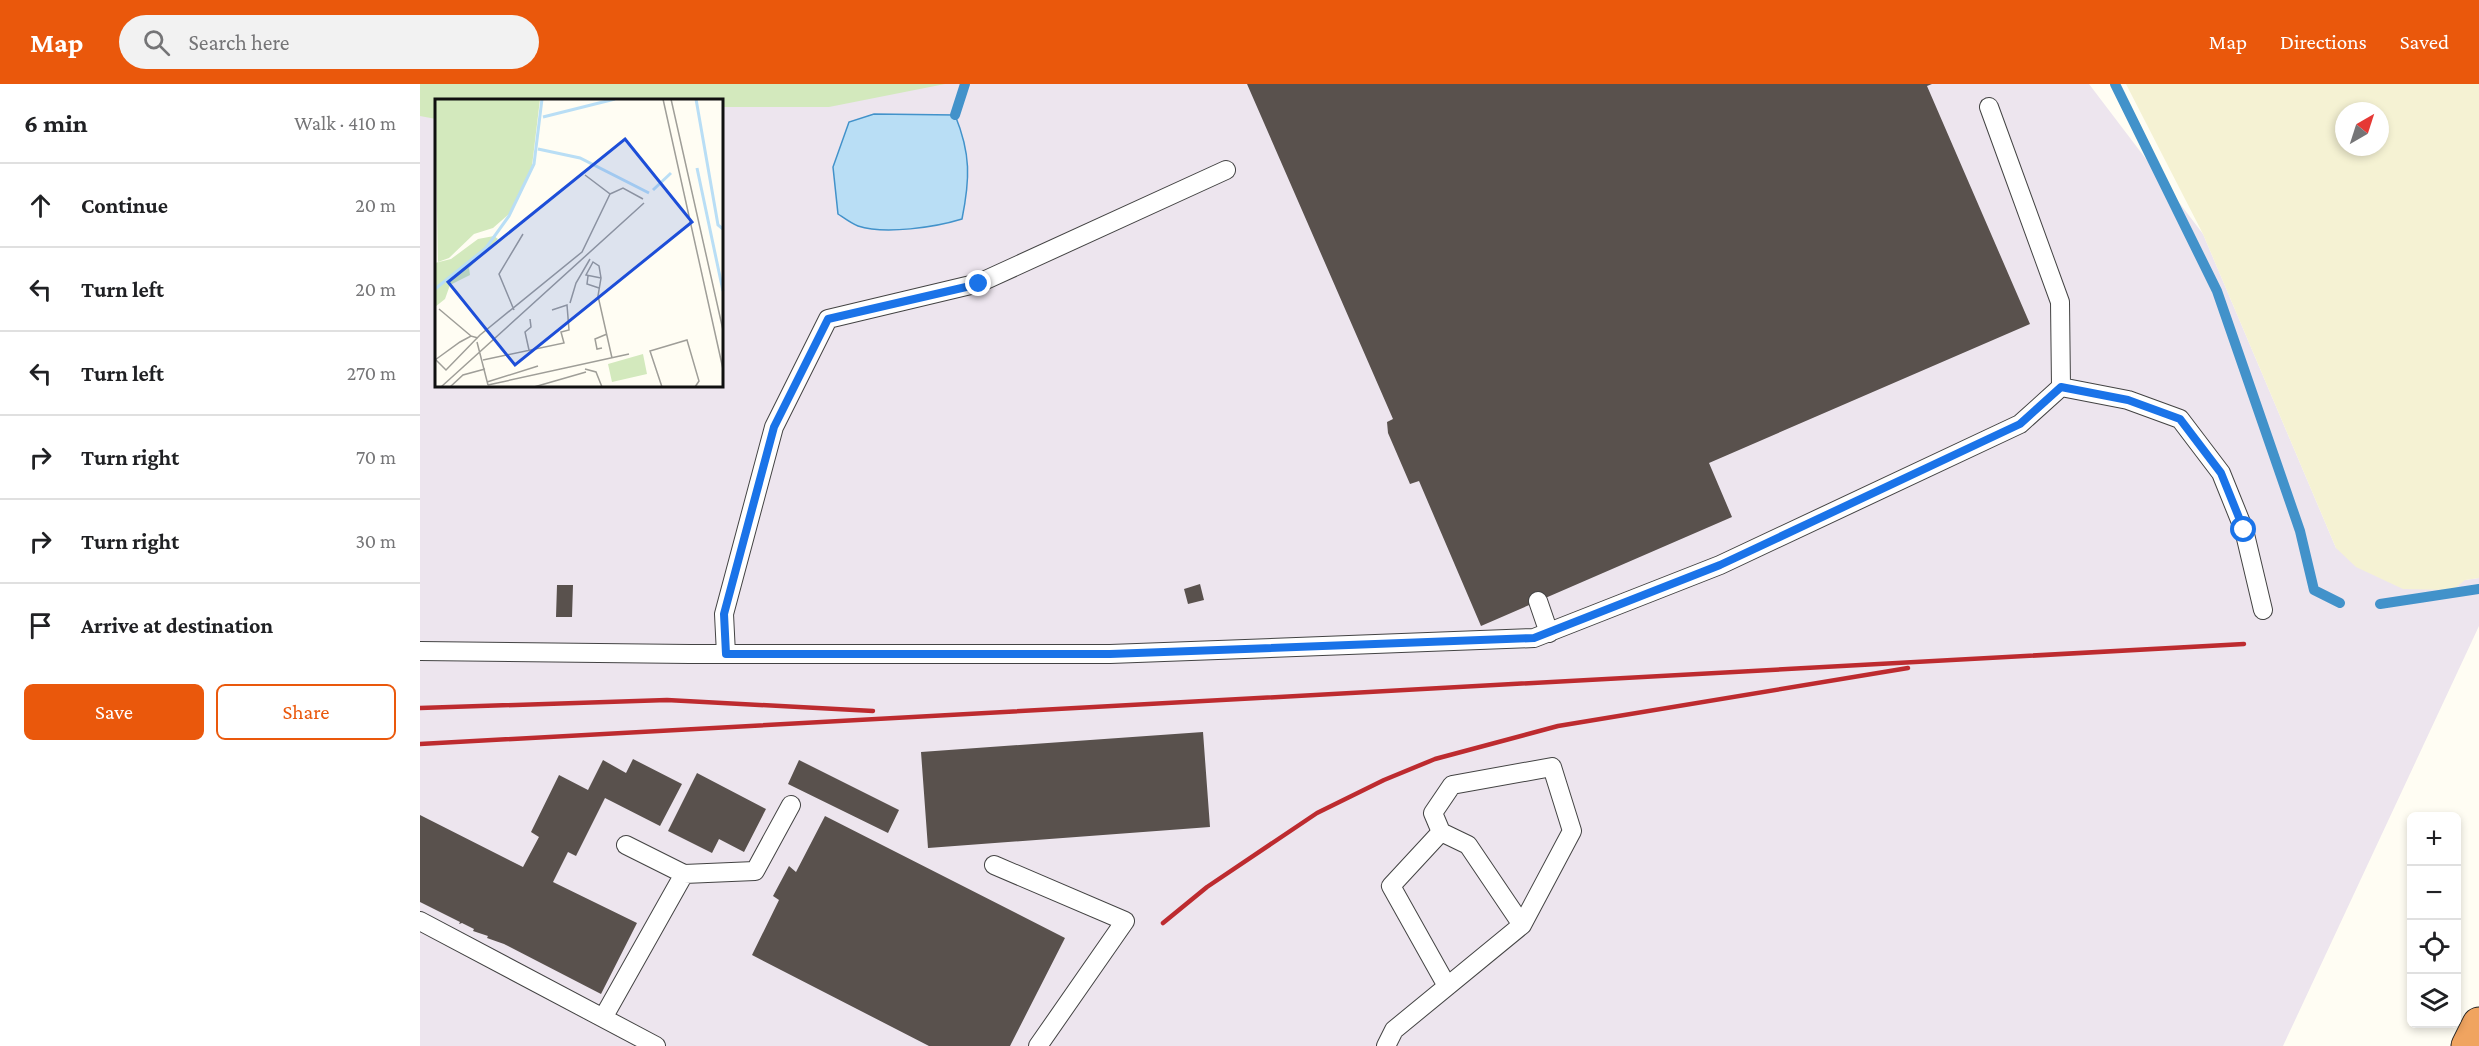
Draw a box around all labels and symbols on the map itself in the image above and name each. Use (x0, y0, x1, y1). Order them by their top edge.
inset map (435, 99, 723, 387)
north arrow (2335, 102, 2389, 156)
route end (965, 270, 991, 296)
route start (2230, 516, 2256, 542)

